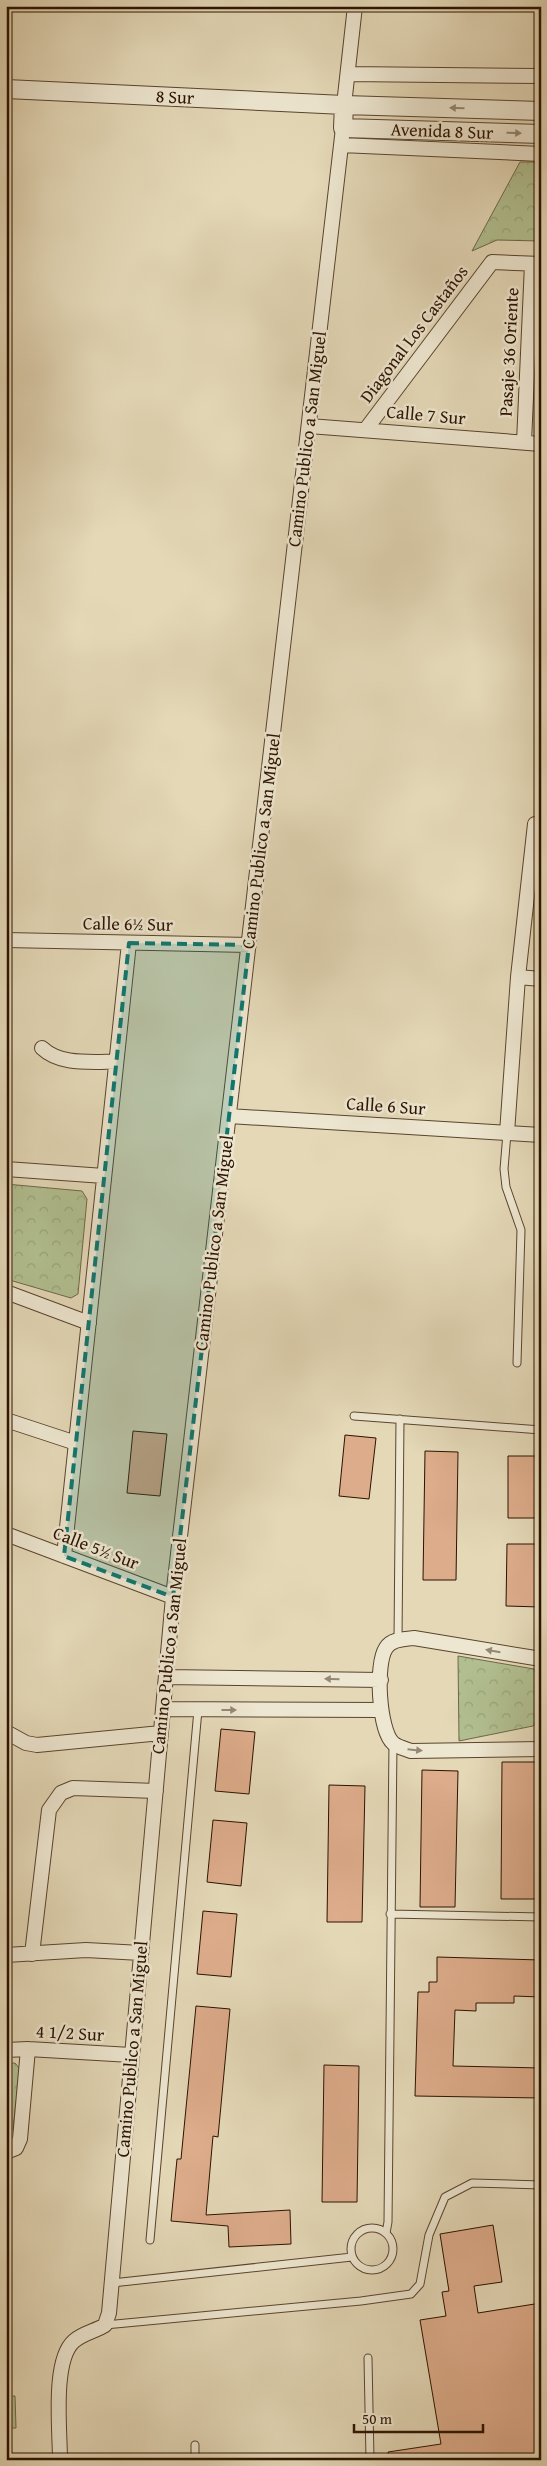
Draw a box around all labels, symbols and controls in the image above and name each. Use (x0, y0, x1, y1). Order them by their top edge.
street label: 8 Sur (155, 82, 196, 111)
one-way arrow (449, 104, 465, 112)
street label: Avenida 8 Sur (390, 115, 494, 146)
one-way arrow (506, 129, 522, 137)
street label: Diagonal Los Castaños (353, 259, 474, 408)
street label: Pasaje 36 Oriente (492, 287, 525, 417)
street label: Camino Publico a San Miguel (280, 330, 333, 548)
street label: Calle 7 Sur (385, 398, 467, 431)
street label: Camino Publico a San Miguel (234, 732, 287, 950)
street label: Calle 6½ Sur (83, 909, 174, 938)
street label: Calle 6 Sur (345, 1089, 427, 1122)
street label: Camino Publico a San Miguel (187, 1134, 240, 1352)
street label: Calle 5½ Sur (49, 1519, 144, 1576)
street label: Camino Publico a San Miguel (144, 1537, 193, 1755)
one-way arrow (484, 1647, 500, 1655)
one-way arrow (324, 1675, 340, 1683)
one-way arrow (221, 1706, 237, 1714)
one-way arrow (407, 1746, 423, 1754)
street label: Camino Publico a San Miguel (109, 1940, 154, 2158)
street label: 4 1/2 Sur (35, 2017, 105, 2048)
scale bar (354, 2401, 483, 2433)
text: 50 m (362, 2408, 393, 2429)

